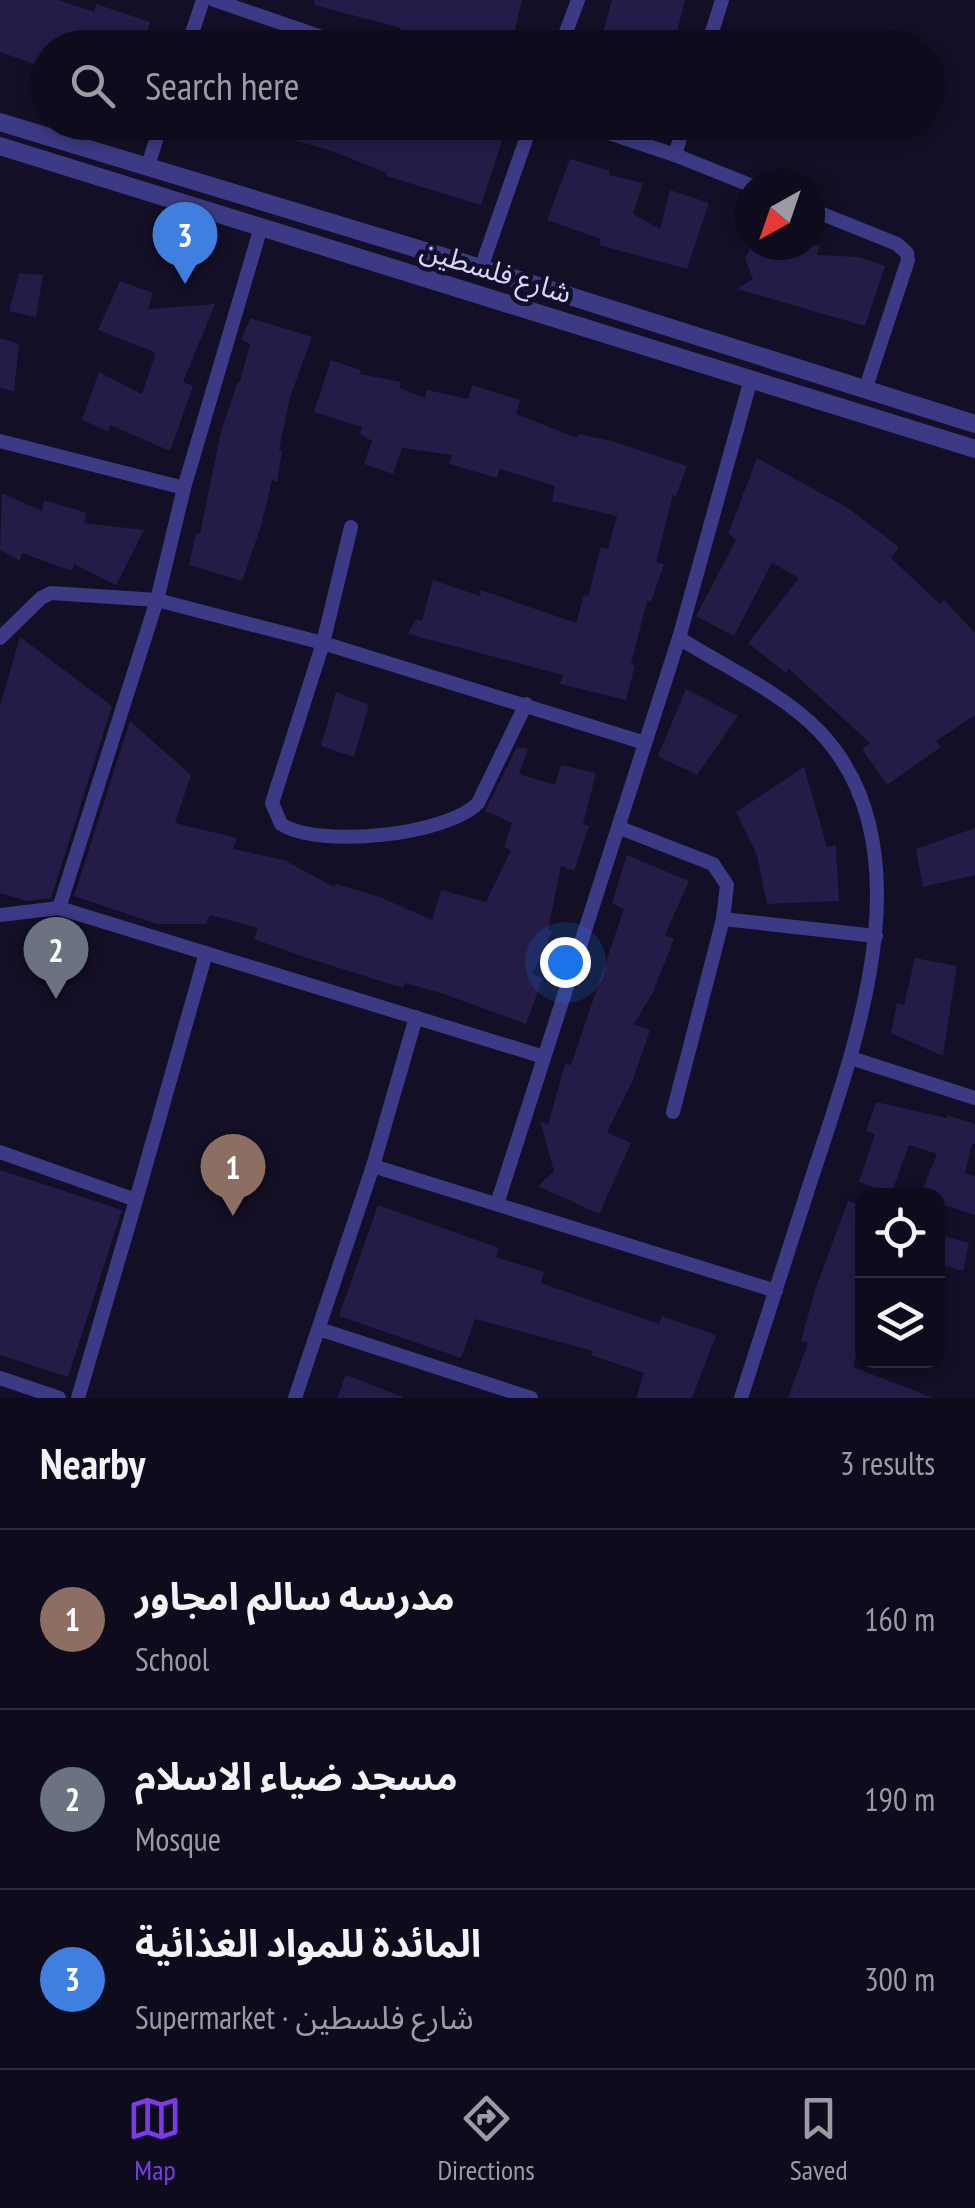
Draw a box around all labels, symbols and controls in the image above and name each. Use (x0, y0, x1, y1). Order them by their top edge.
search box (30, 30, 945, 140)
icon: search (65, 58, 120, 113)
text: Search here (145, 61, 299, 110)
north arrow (735, 170, 825, 260)
pin: 3 (152, 202, 218, 284)
street label: شارع فلسطين (415, 230, 576, 314)
pin: 2 (23, 916, 88, 999)
your location (540, 937, 591, 988)
pin: 1 (200, 1134, 266, 1216)
map controls (855, 1188, 945, 1368)
button: locate (855, 1188, 945, 1278)
button: layers (855, 1278, 945, 1368)
text: Nearby (40, 1436, 145, 1491)
text: 3 results (840, 1442, 935, 1484)
text: مدرسه سالم امجاور (135, 1571, 455, 1620)
text: 1 (65, 1598, 80, 1640)
text: 160 m (864, 1598, 935, 1640)
text: School (135, 1638, 209, 1680)
text: مسجد ضياء الاسلام (135, 1751, 458, 1800)
text: 2 (65, 1778, 80, 1820)
text: 190 m (864, 1778, 935, 1820)
text: Mosque (135, 1818, 221, 1860)
text: المائدة للمواد الغذائية (135, 1918, 481, 1967)
text: 3 (65, 1958, 80, 2000)
text: 300 m (864, 1958, 935, 2000)
text: Supermarket · شارع فلسطين (135, 1996, 474, 2038)
tab: Map (127, 2091, 182, 2188)
tab: Directions (437, 2091, 535, 2188)
tab: Saved (790, 2091, 848, 2188)

